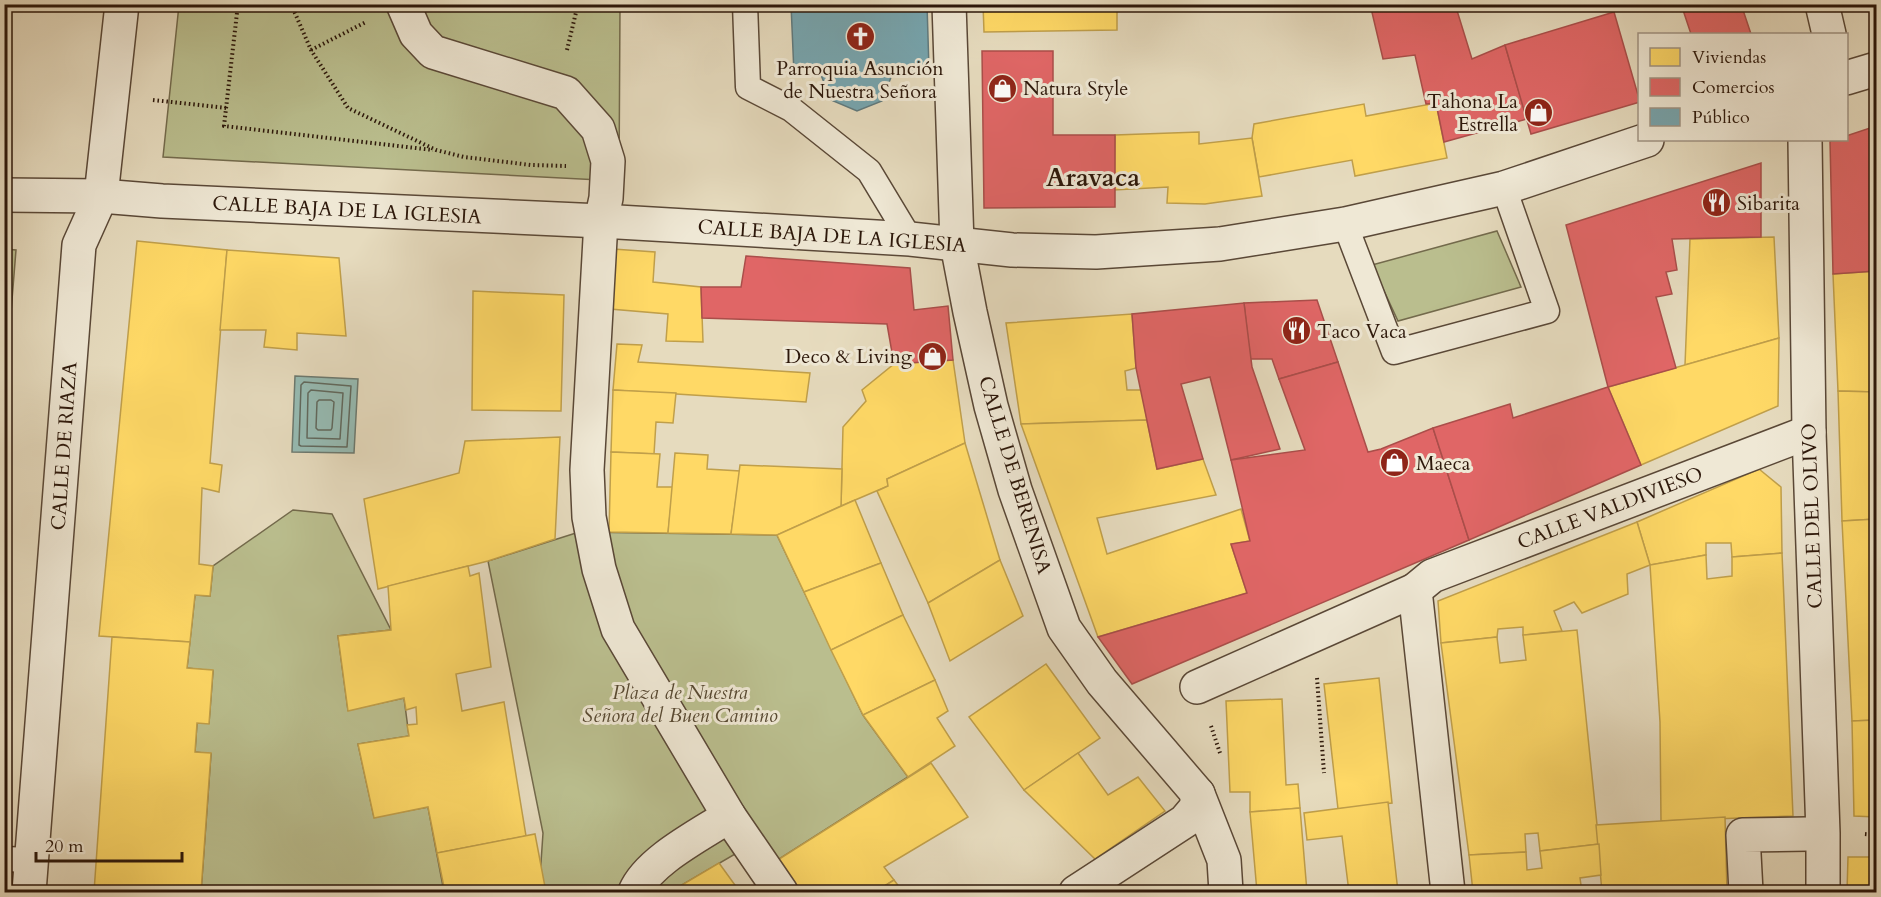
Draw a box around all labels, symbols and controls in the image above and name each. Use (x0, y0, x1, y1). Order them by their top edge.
church icon: Parroquia Asunción de Nuestra Señora (844, 21, 876, 53)
legend (1638, 33, 1848, 141)
text: Viviendas (1692, 45, 1766, 70)
place label: Parroquia Asunción de Nuestra Señora (776, 55, 944, 105)
shop icon: Natura Style (986, 72, 1018, 104)
place label: Natura Style (1023, 75, 1128, 102)
text: Comercios (1692, 75, 1774, 100)
place label: Tahona La Estrella (1427, 88, 1518, 138)
shop icon: Tahona La Estrella (1523, 97, 1555, 129)
text: Público (1692, 105, 1750, 130)
district label: Aravaca (1046, 160, 1140, 195)
restaurant icon: Sibarita (1700, 187, 1732, 219)
street label: CALLE BAJA DE LA IGLESIA (212, 189, 483, 231)
place label: Sibarita (1737, 190, 1800, 217)
street label: CALLE BAJA DE LA IGLESIA (697, 213, 968, 259)
restaurant icon: Taco Vaca (1280, 315, 1312, 347)
place label: Taco Vaca (1317, 318, 1407, 345)
shop icon: Deco & Living (917, 340, 949, 372)
place label: Deco & Living (785, 343, 913, 370)
street label: CALLE DE RIAZA (45, 360, 83, 531)
street label: CALLE DE BERENISA (972, 373, 1058, 578)
street label: CALLE DEL OLIVO (1795, 423, 1829, 609)
shop icon: Maeca (1379, 447, 1411, 479)
place label: Maeca (1416, 450, 1471, 477)
street label: CALLE VALDIVIESO (1513, 460, 1707, 556)
park label: Plaza de Nuestra Señora del Buen Camino (582, 679, 778, 729)
scale bar (36, 825, 182, 863)
text: 20 m (45, 834, 84, 859)

